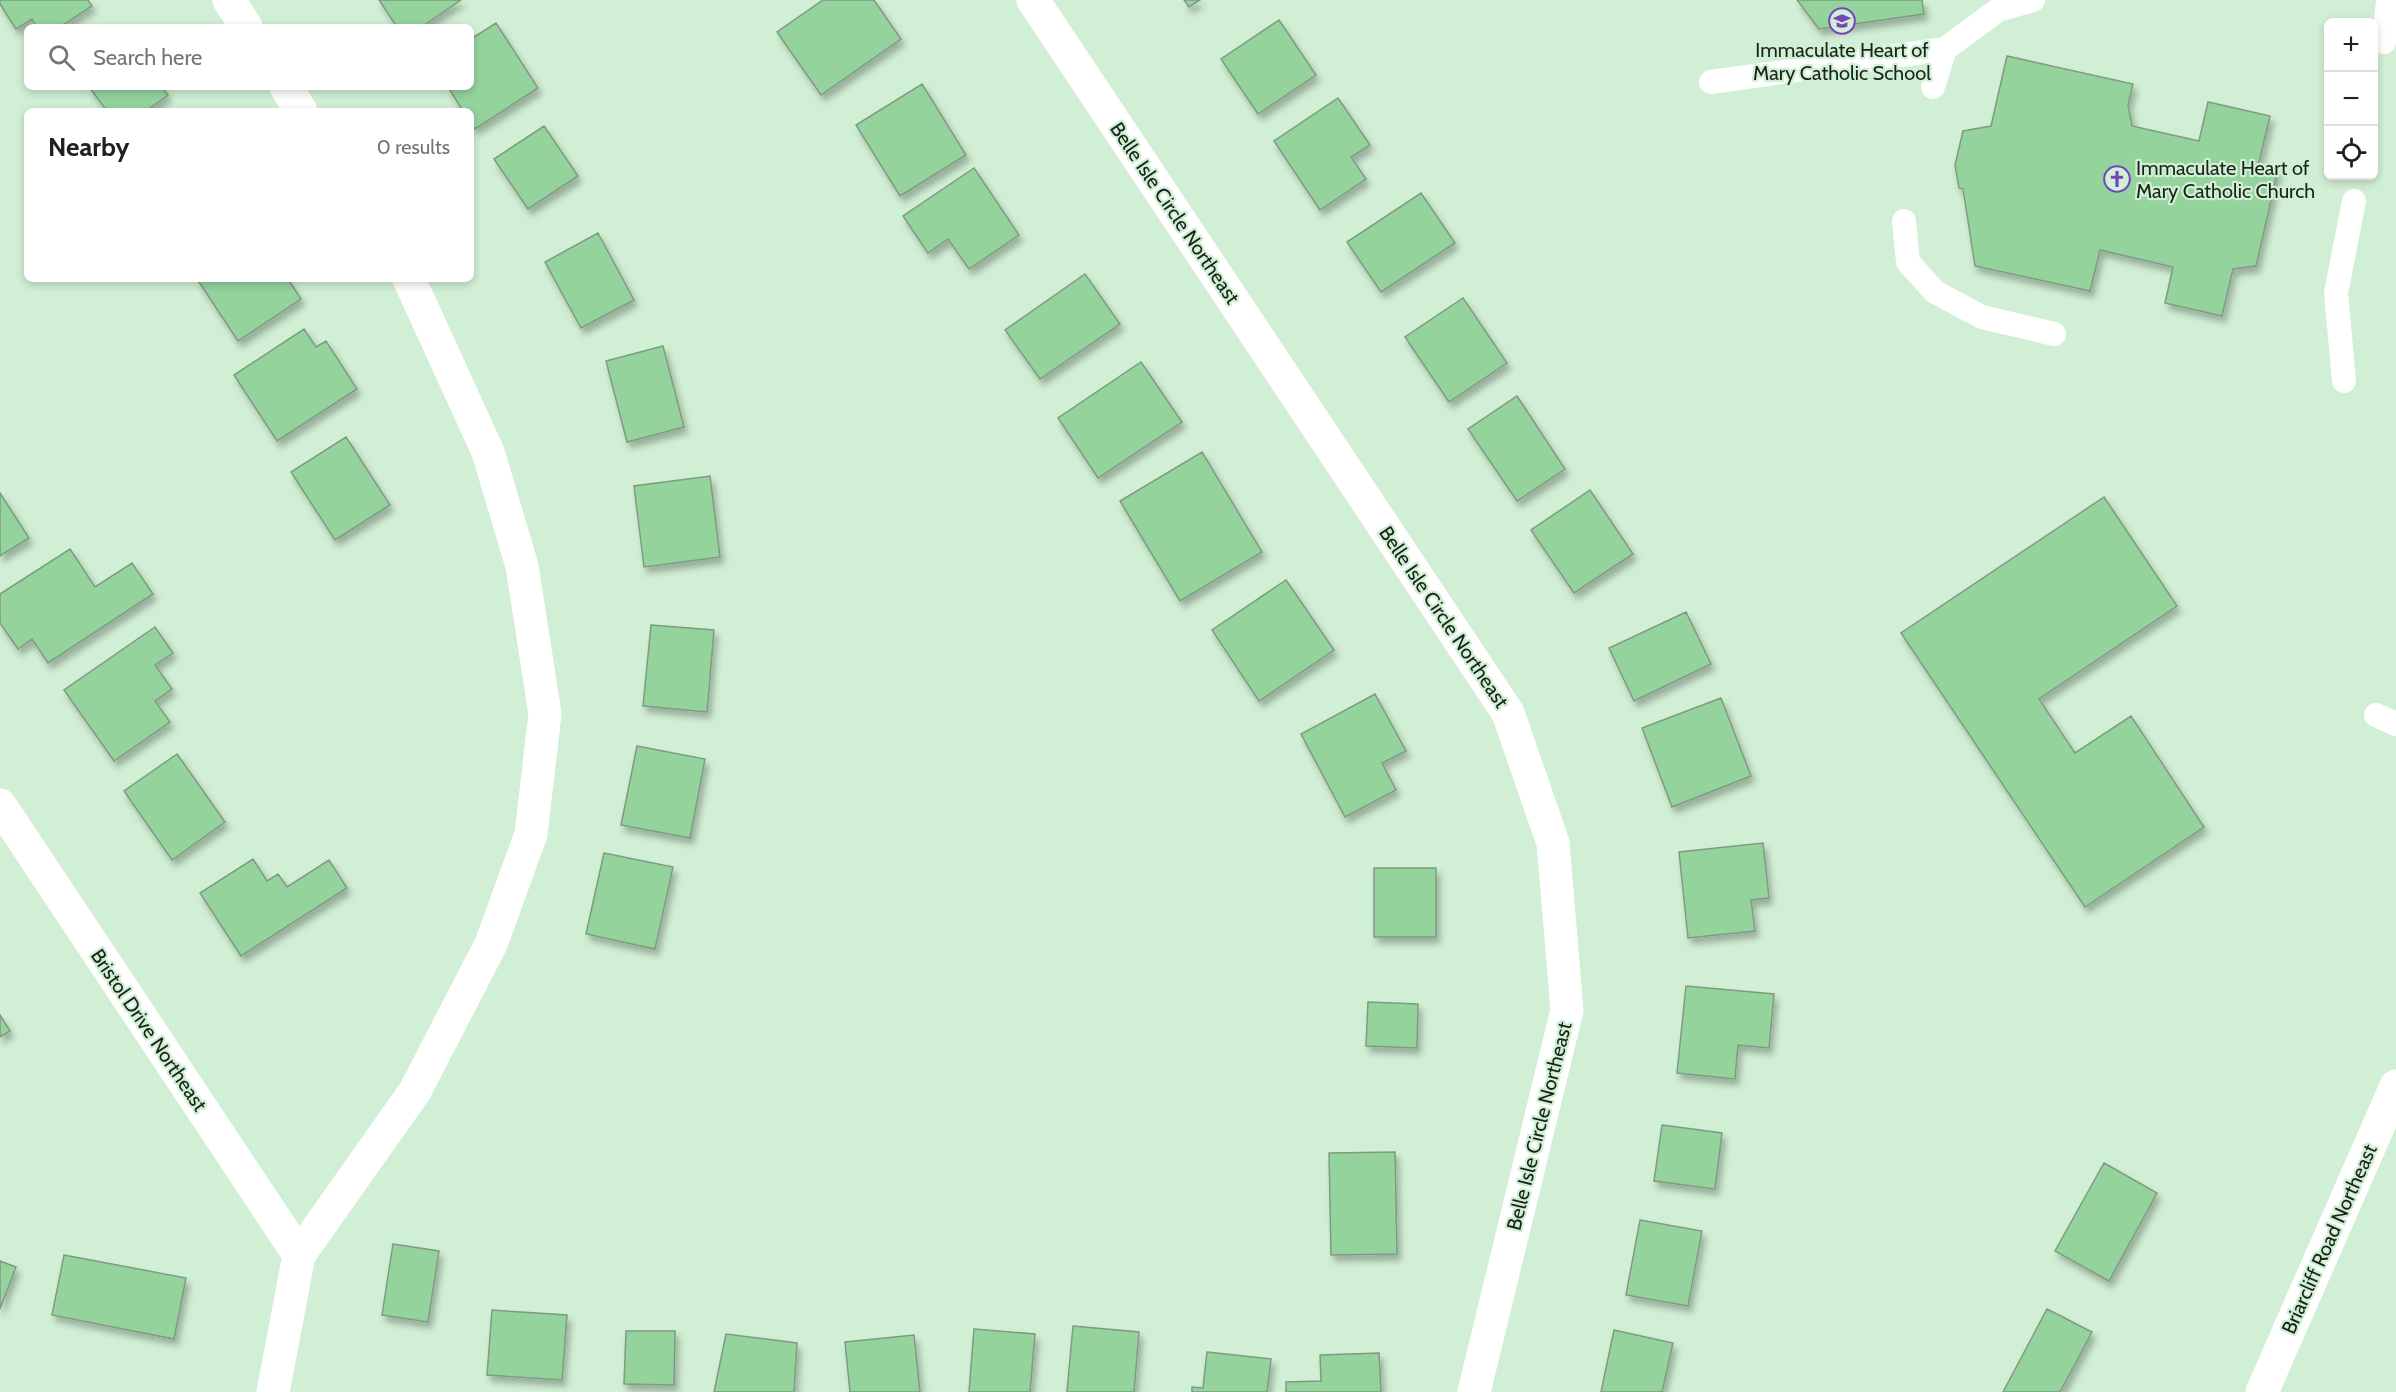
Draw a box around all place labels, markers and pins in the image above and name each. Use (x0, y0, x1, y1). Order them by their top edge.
school or university icon: Immaculate Heart of Mary Catholic School (1827, 6, 1857, 36)
place label: Immaculate Heart of Mary Catholic School (1753, 38, 1931, 85)
place label: Immaculate Heart of Mary Catholic Church (2136, 156, 2315, 203)
church icon: Immaculate Heart of Mary Catholic Church (2102, 164, 2132, 194)

